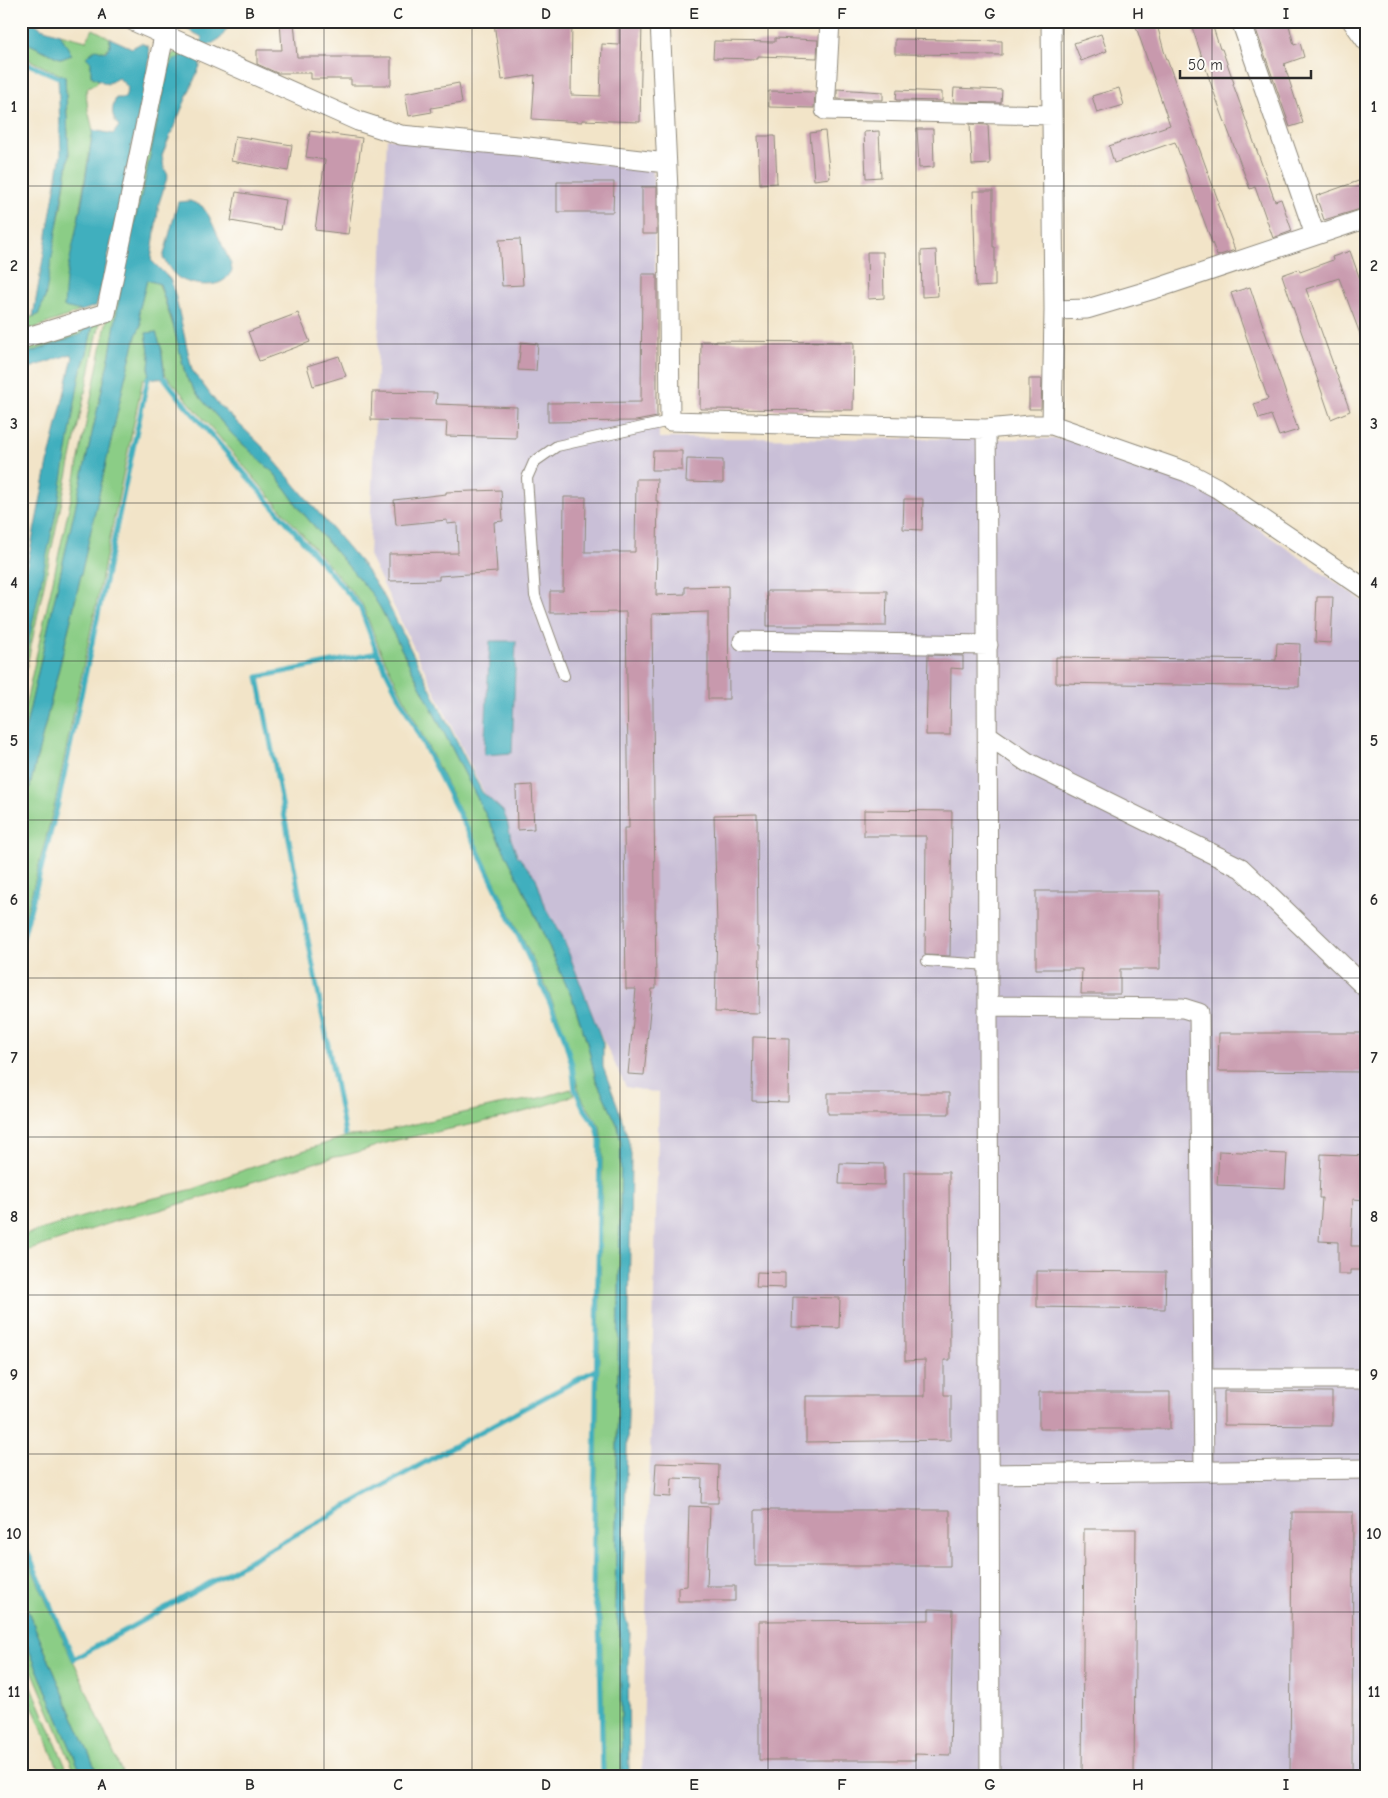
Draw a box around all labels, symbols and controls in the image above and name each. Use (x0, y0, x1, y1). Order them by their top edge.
text: A (98, 5, 107, 23)
text: B (245, 5, 255, 23)
text: C (393, 5, 403, 23)
text: D (541, 5, 551, 23)
text: E (689, 5, 699, 23)
text: F (837, 5, 847, 23)
text: G (984, 5, 996, 23)
text: H (1132, 5, 1144, 23)
text: I (1283, 5, 1289, 23)
scale bar (1180, 48, 1312, 80)
text: 50 m (1188, 56, 1223, 74)
text: 1 (11, 98, 17, 116)
text: 1 (1371, 98, 1377, 116)
text: 2 (10, 257, 18, 275)
text: 2 (1370, 257, 1378, 275)
text: 3 (10, 415, 18, 433)
text: 3 (1370, 415, 1378, 433)
text: 4 (10, 574, 18, 592)
text: 4 (1370, 574, 1378, 592)
text: 5 (10, 732, 18, 750)
text: 5 (1370, 732, 1378, 750)
text: 6 (10, 891, 18, 909)
text: 6 (1370, 891, 1378, 909)
text: 7 (10, 1049, 18, 1067)
text: 7 (1370, 1049, 1378, 1067)
text: 8 (10, 1208, 18, 1226)
text: 8 (1370, 1208, 1378, 1226)
text: 9 (10, 1366, 18, 1384)
text: 9 (1370, 1366, 1378, 1384)
text: 10 (6, 1525, 22, 1543)
text: 10 (1366, 1525, 1382, 1543)
text: 11 (8, 1683, 20, 1701)
text: 11 (1368, 1683, 1380, 1701)
text: A (98, 1776, 107, 1794)
text: B (245, 1776, 255, 1794)
text: C (393, 1776, 403, 1794)
text: D (541, 1776, 551, 1794)
text: E (689, 1776, 699, 1794)
text: F (837, 1776, 847, 1794)
text: G (984, 1776, 996, 1794)
text: H (1132, 1776, 1144, 1794)
text: I (1283, 1776, 1289, 1794)

